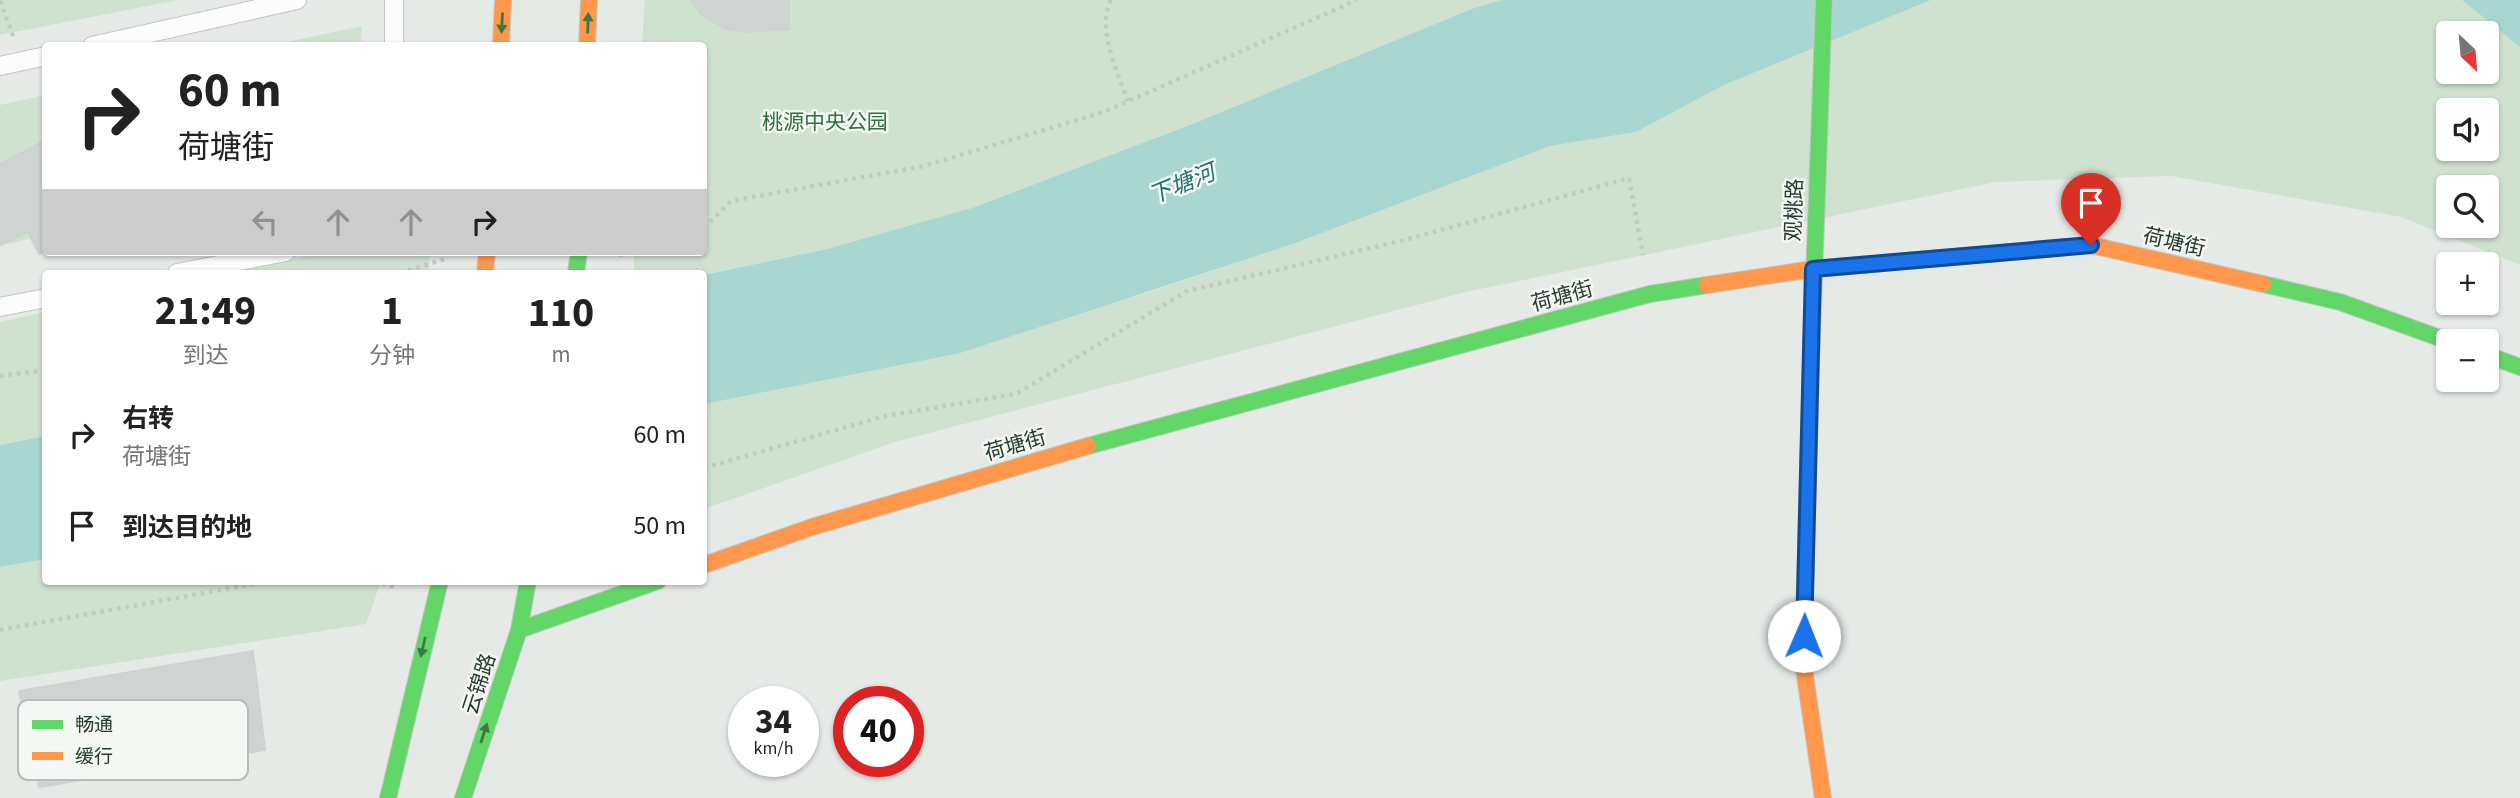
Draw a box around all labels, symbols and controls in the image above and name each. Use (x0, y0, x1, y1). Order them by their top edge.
one-way arrow (496, 12, 507, 34)
one-way arrow (582, 12, 593, 34)
north arrow (2436, 21, 2499, 84)
map controls (2436, 21, 2499, 392)
text: 60 m (178, 56, 282, 126)
icon: right (63, 70, 154, 161)
button: sound (2436, 98, 2499, 161)
park label: 桃源中央公园 (762, 107, 888, 137)
text: 荷塘街 (178, 125, 274, 171)
water label: 下塘河 (1144, 154, 1224, 212)
pin (2061, 173, 2121, 245)
button: search (2436, 175, 2499, 238)
street label: 观桃路 (1778, 178, 1810, 242)
icon: arrive (2072, 184, 2110, 222)
icon: left (246, 203, 284, 241)
icon: ahead (319, 203, 357, 241)
icon: ahead (392, 203, 430, 241)
icon: right (465, 203, 503, 241)
street label: 荷塘街 (2140, 220, 2208, 264)
button: + (2436, 252, 2499, 315)
street label: 荷塘街 (1528, 273, 1596, 319)
text: 21:49 (155, 281, 256, 341)
text: 1 (381, 281, 403, 341)
text: 110 (528, 283, 594, 343)
button: − (2436, 329, 2499, 392)
text: m (551, 338, 570, 371)
text: 到达 (182, 339, 228, 372)
text: 分钟 (369, 339, 415, 372)
text: 右转 (122, 400, 174, 437)
icon: right (63, 416, 101, 454)
text: 60 m (633, 416, 686, 453)
street label: 荷塘街 (981, 422, 1049, 468)
text: 荷塘街 (122, 440, 191, 473)
icon: arrive (63, 507, 101, 545)
text: 50 m (633, 507, 686, 544)
text: 到达目的地 (122, 509, 252, 546)
position arrow (1767, 599, 1841, 673)
one-way arrow (418, 636, 429, 658)
street label: 云锦路 (455, 649, 503, 719)
speed limit sign: 40 (833, 686, 924, 777)
text: 34 (755, 697, 792, 747)
legend (18, 700, 248, 780)
text: 畅通 (75, 712, 113, 739)
one-way arrow (479, 723, 490, 744)
text: km/h (754, 736, 793, 761)
text: 缓行 (75, 744, 113, 771)

